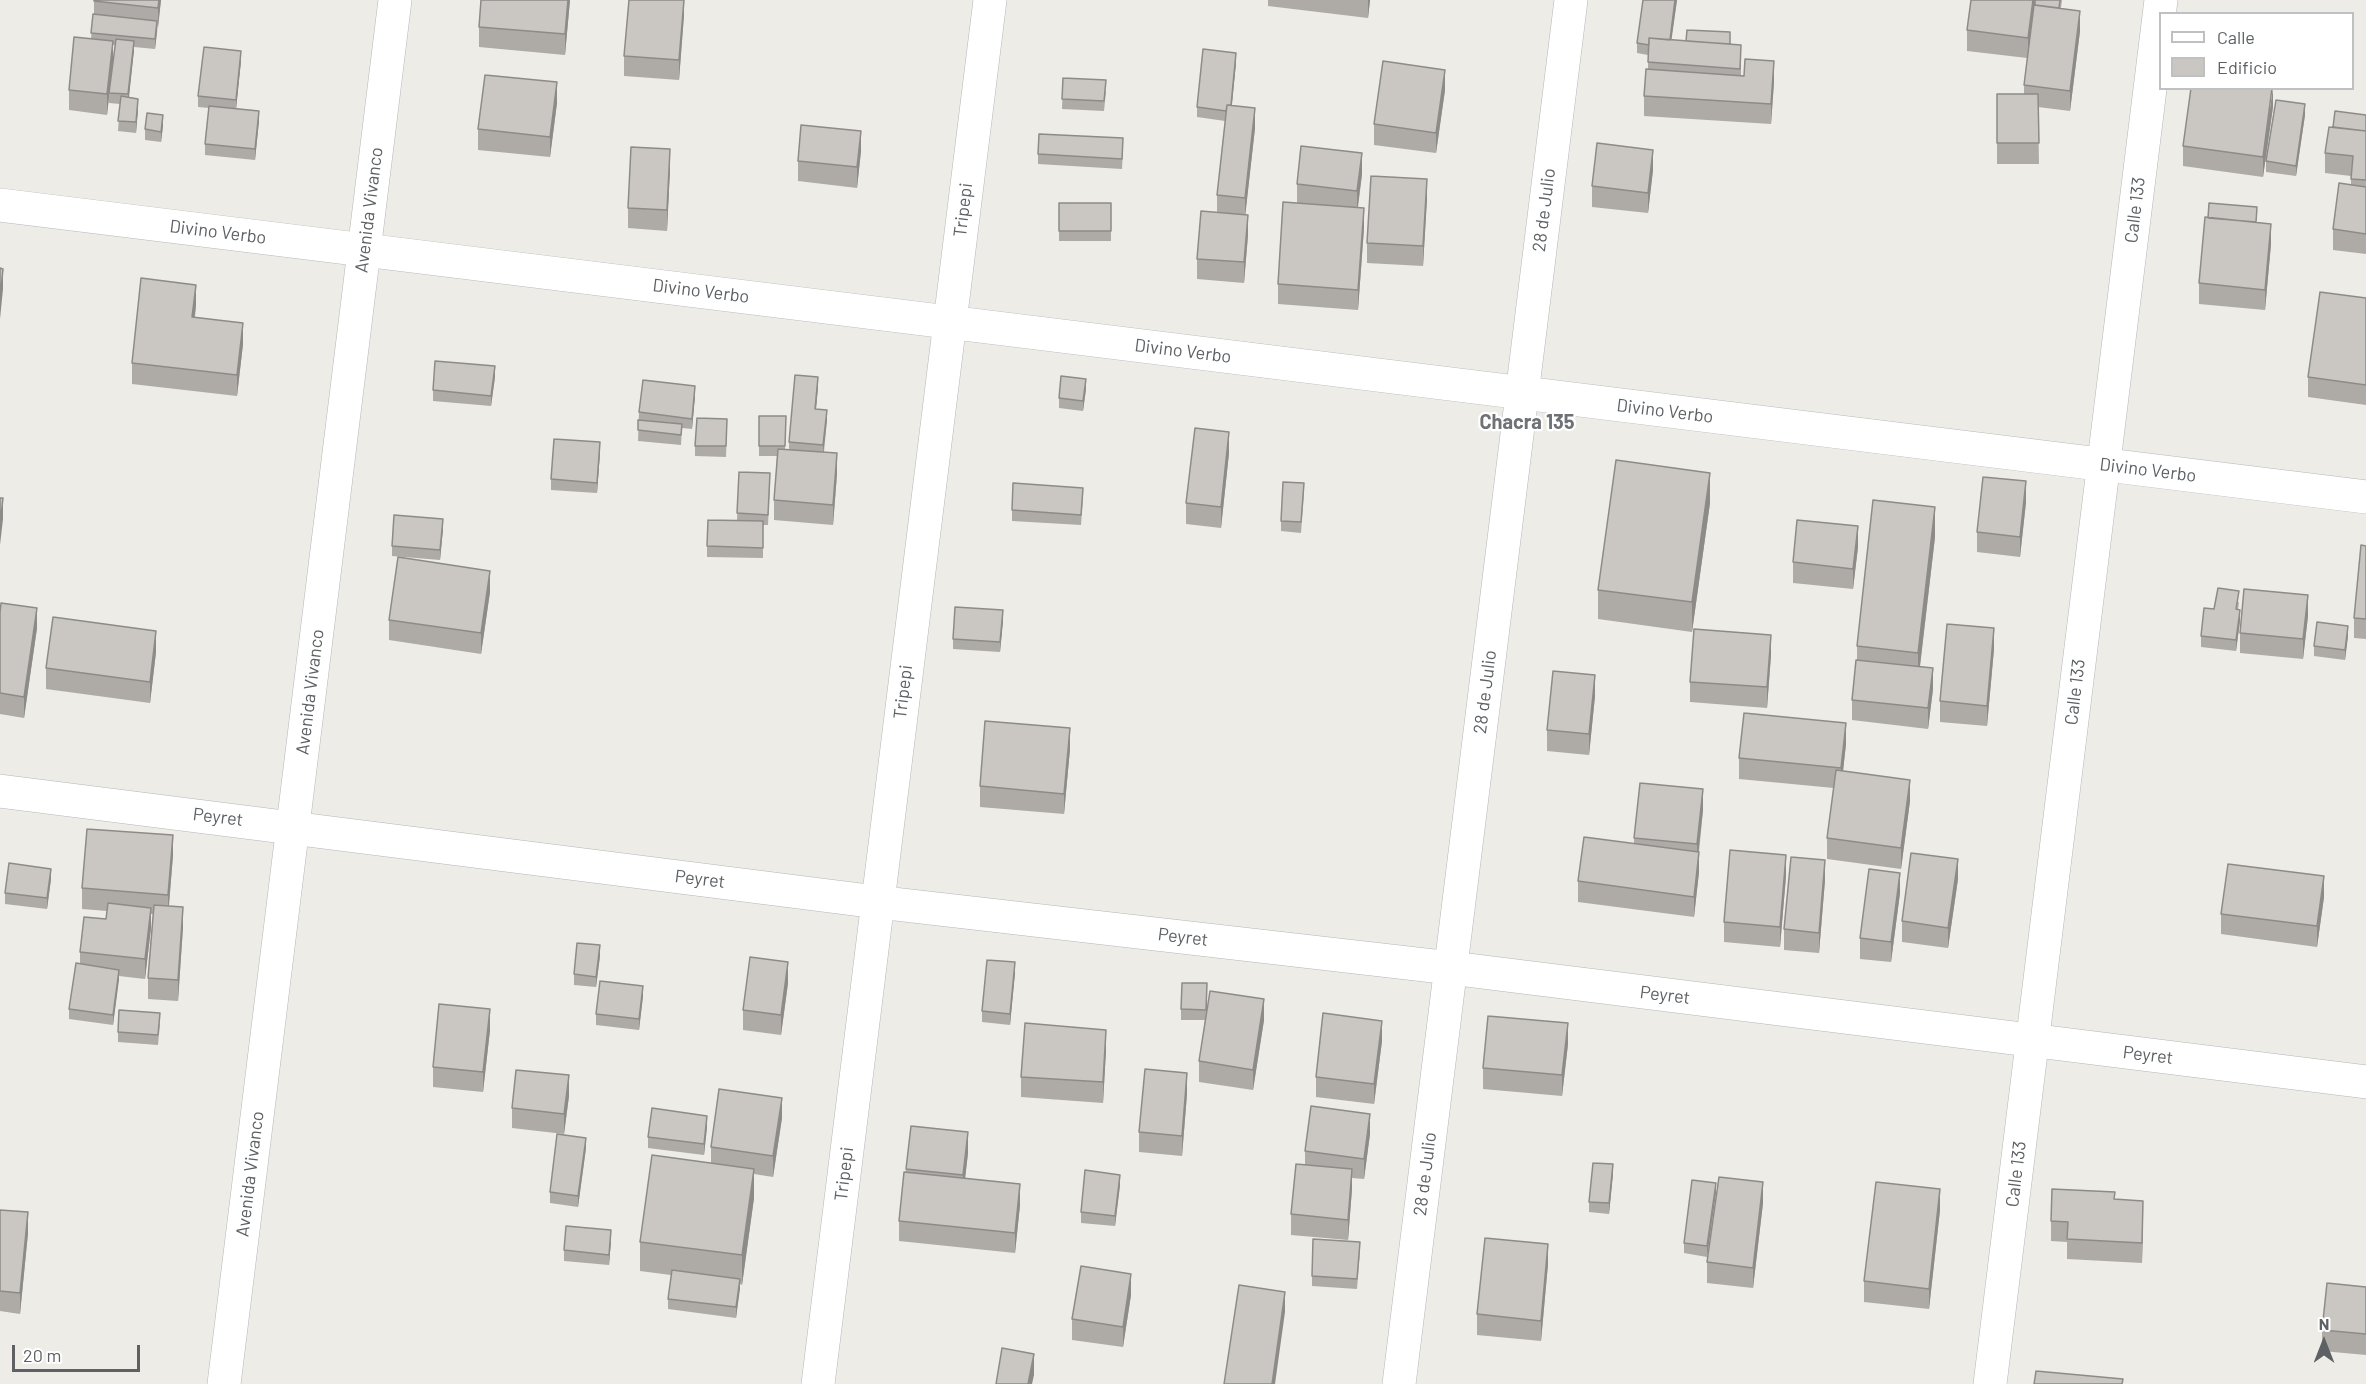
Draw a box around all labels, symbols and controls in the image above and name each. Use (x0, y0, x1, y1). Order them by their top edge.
legend (2159, 12, 2354, 90)
text: Calle (2217, 26, 2255, 48)
text: Edificio (2217, 56, 2277, 78)
street label: Avenida Vivanco (351, 146, 387, 274)
street label: 28 de Julio (1528, 167, 1560, 253)
street label: Calle 133 (2120, 176, 2150, 244)
street label: Tripepi (949, 182, 977, 238)
street label: Divino Verbo (168, 215, 268, 249)
street label: Divino Verbo (651, 274, 751, 308)
street label: Divino Verbo (1133, 334, 1233, 368)
street label: Divino Verbo (1615, 394, 1715, 428)
district label: Chacra 135 (1479, 410, 1575, 434)
street label: Divino Verbo (2098, 453, 2198, 487)
street label: Avenida Vivanco (292, 628, 328, 756)
street label: 28 de Julio (1469, 649, 1501, 735)
street label: Calle 133 (2060, 658, 2090, 726)
street label: Tripepi (889, 664, 917, 720)
street label: Peyret (192, 803, 244, 831)
street label: Peyret (674, 865, 726, 893)
street label: Peyret (1157, 923, 1209, 951)
street label: Peyret (1639, 981, 1691, 1009)
street label: Peyret (2122, 1041, 2174, 1069)
street label: Avenida Vivanco (232, 1110, 268, 1238)
street label: 28 de Julio (1409, 1131, 1441, 1217)
street label: Calle 133 (2001, 1140, 2031, 1208)
street label: Tripepi (830, 1146, 858, 1202)
north arrow (2294, 1312, 2354, 1372)
text: N (2319, 1314, 2329, 1333)
scale bar (15, 1333, 142, 1371)
text: 20 m (23, 1344, 61, 1366)

